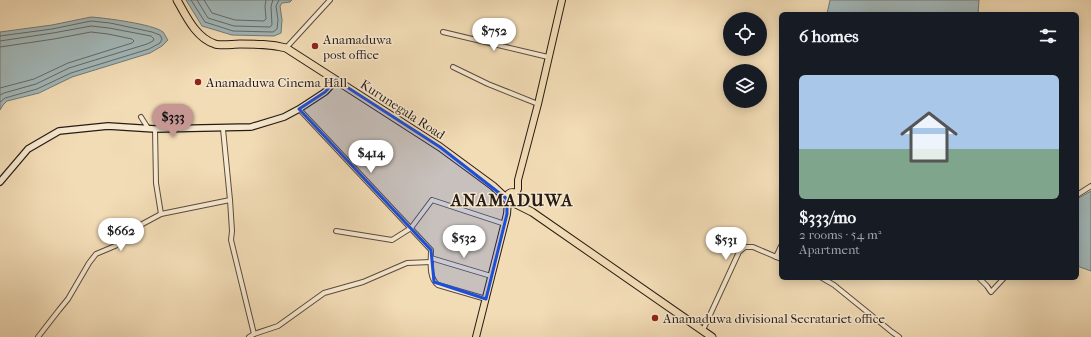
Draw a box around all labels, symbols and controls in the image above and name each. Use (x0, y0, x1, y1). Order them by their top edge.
map controls (723, 12, 767, 108)
button: locate (723, 12, 767, 56)
pin: $752 (470, 18, 518, 52)
text: $752 (481, 23, 507, 38)
icon: filters (1037, 25, 1059, 47)
text: 6 homes (799, 26, 859, 46)
place label: Anamaduwa post office (322, 32, 393, 62)
marker: Anamaduwa post office (310, 41, 320, 51)
button: layers (723, 64, 767, 108)
place label: Anamaduwa Cinema Hall (205, 75, 347, 90)
marker: Anamaduwa Cinema Hall (193, 77, 203, 87)
street label: Kurunegala Road (358, 77, 449, 143)
icon: home (893, 101, 965, 173)
pin: $333 (149, 104, 197, 138)
text: $333 (161, 109, 185, 124)
pin: $414 (347, 140, 395, 174)
text: $414 (357, 145, 385, 160)
district label: ANAMADUWA (450, 190, 573, 210)
text: $333/mo (799, 207, 856, 227)
pin: $662 (97, 218, 145, 252)
text: $662 (107, 223, 135, 238)
pin: $532 (440, 225, 488, 259)
pin: $531 (702, 227, 750, 261)
text: 2 rooms · 54 m² (799, 227, 881, 242)
text: $532 (452, 230, 476, 245)
text: $531 (715, 232, 737, 247)
text: Apartment (799, 242, 860, 257)
place label: Anamaduwa divisional Secratariet office (662, 311, 885, 326)
marker: Anamaduwa divisional Secratariet office (650, 313, 660, 323)

